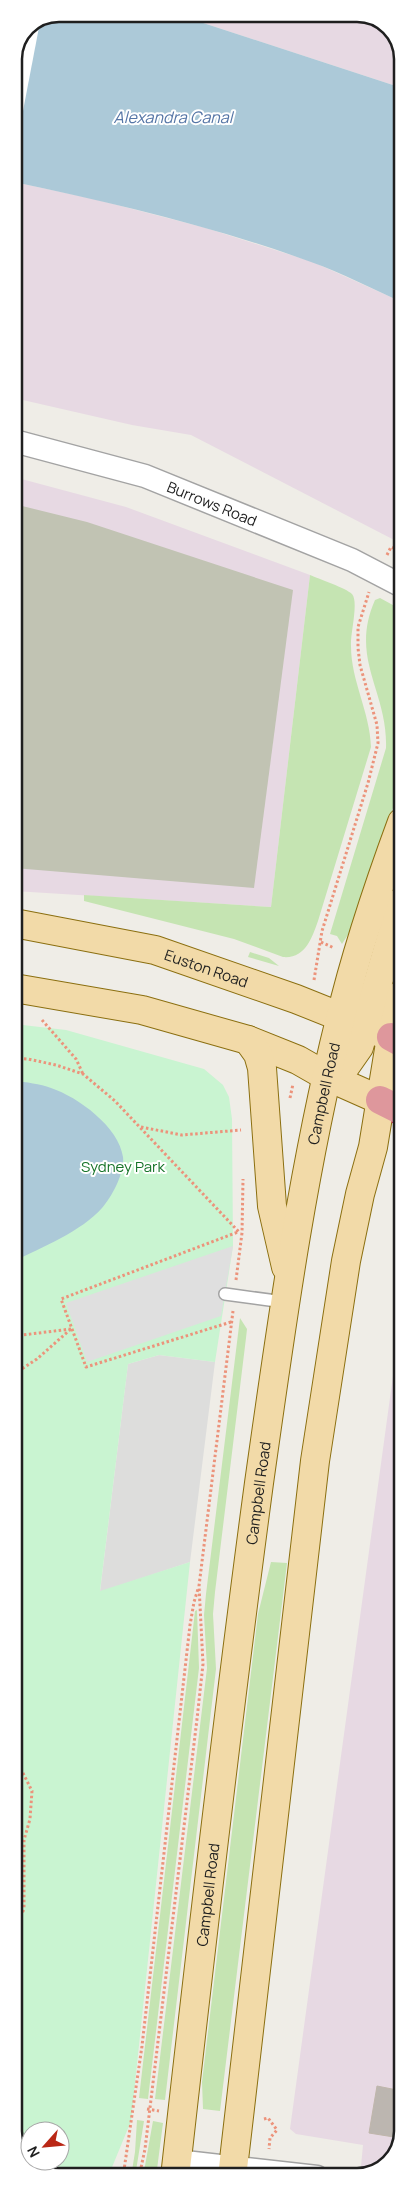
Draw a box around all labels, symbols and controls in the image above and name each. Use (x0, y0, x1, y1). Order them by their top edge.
water label: Alexandra Canal (114, 106, 235, 128)
street label: Burrows Road (164, 476, 260, 531)
street label: Euston Road (162, 944, 251, 992)
street label: Campbell Road (302, 1040, 345, 1146)
park label: Sydney Park (81, 1156, 165, 1177)
street label: Campbell Road (240, 1440, 275, 1546)
street label: Campbell Road (191, 1842, 224, 1948)
north arrow (20, 2121, 70, 2171)
text: N (22, 2143, 44, 2161)

